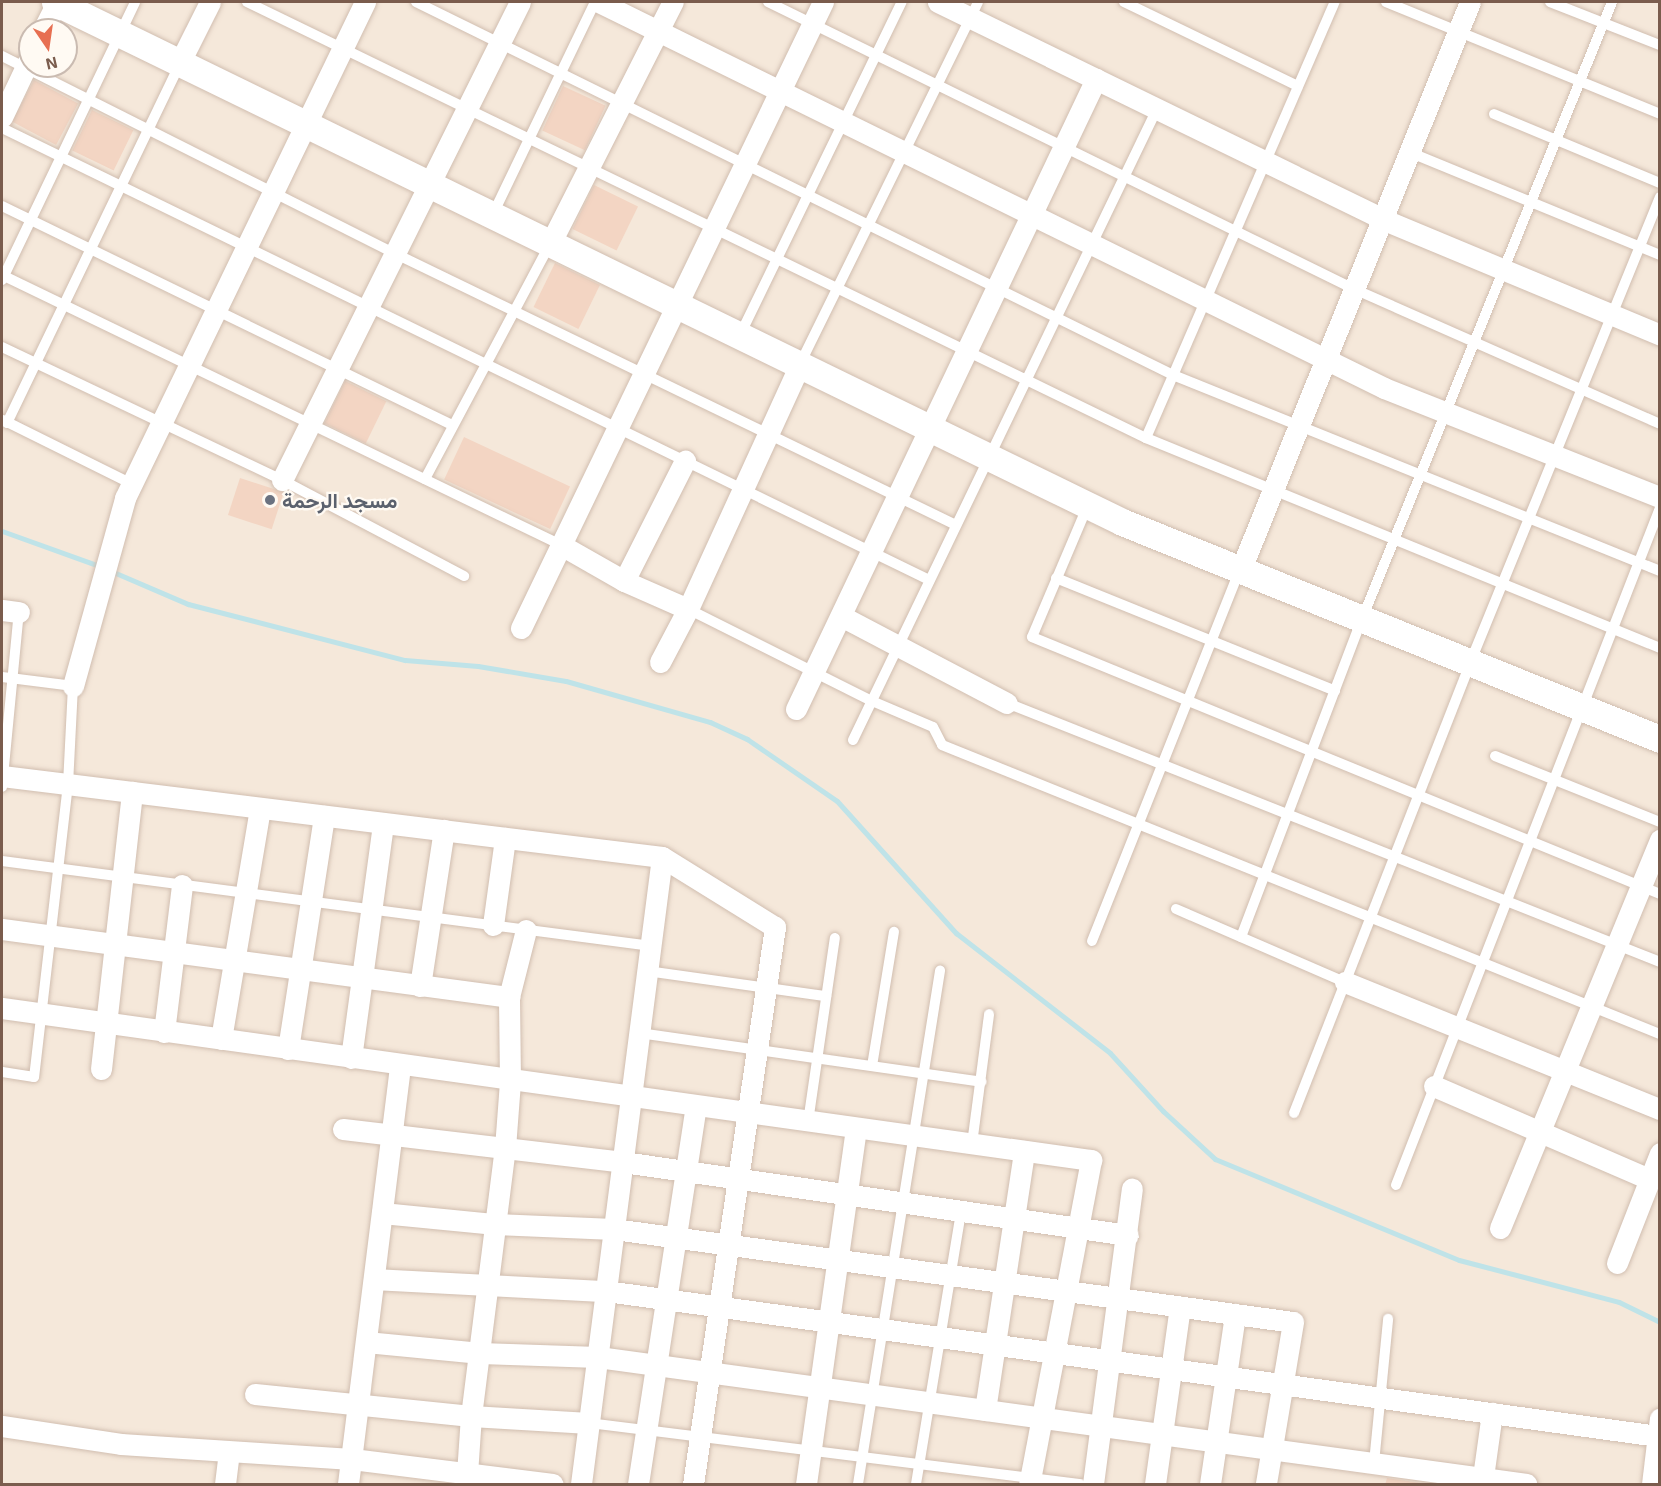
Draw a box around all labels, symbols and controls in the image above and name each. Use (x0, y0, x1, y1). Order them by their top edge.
north arrow (18, 18, 78, 78)
text: N (44, 54, 59, 75)
place label: مسجد الرحمة (282, 487, 397, 513)
marker: مسجد الرحمة (263, 493, 277, 507)

